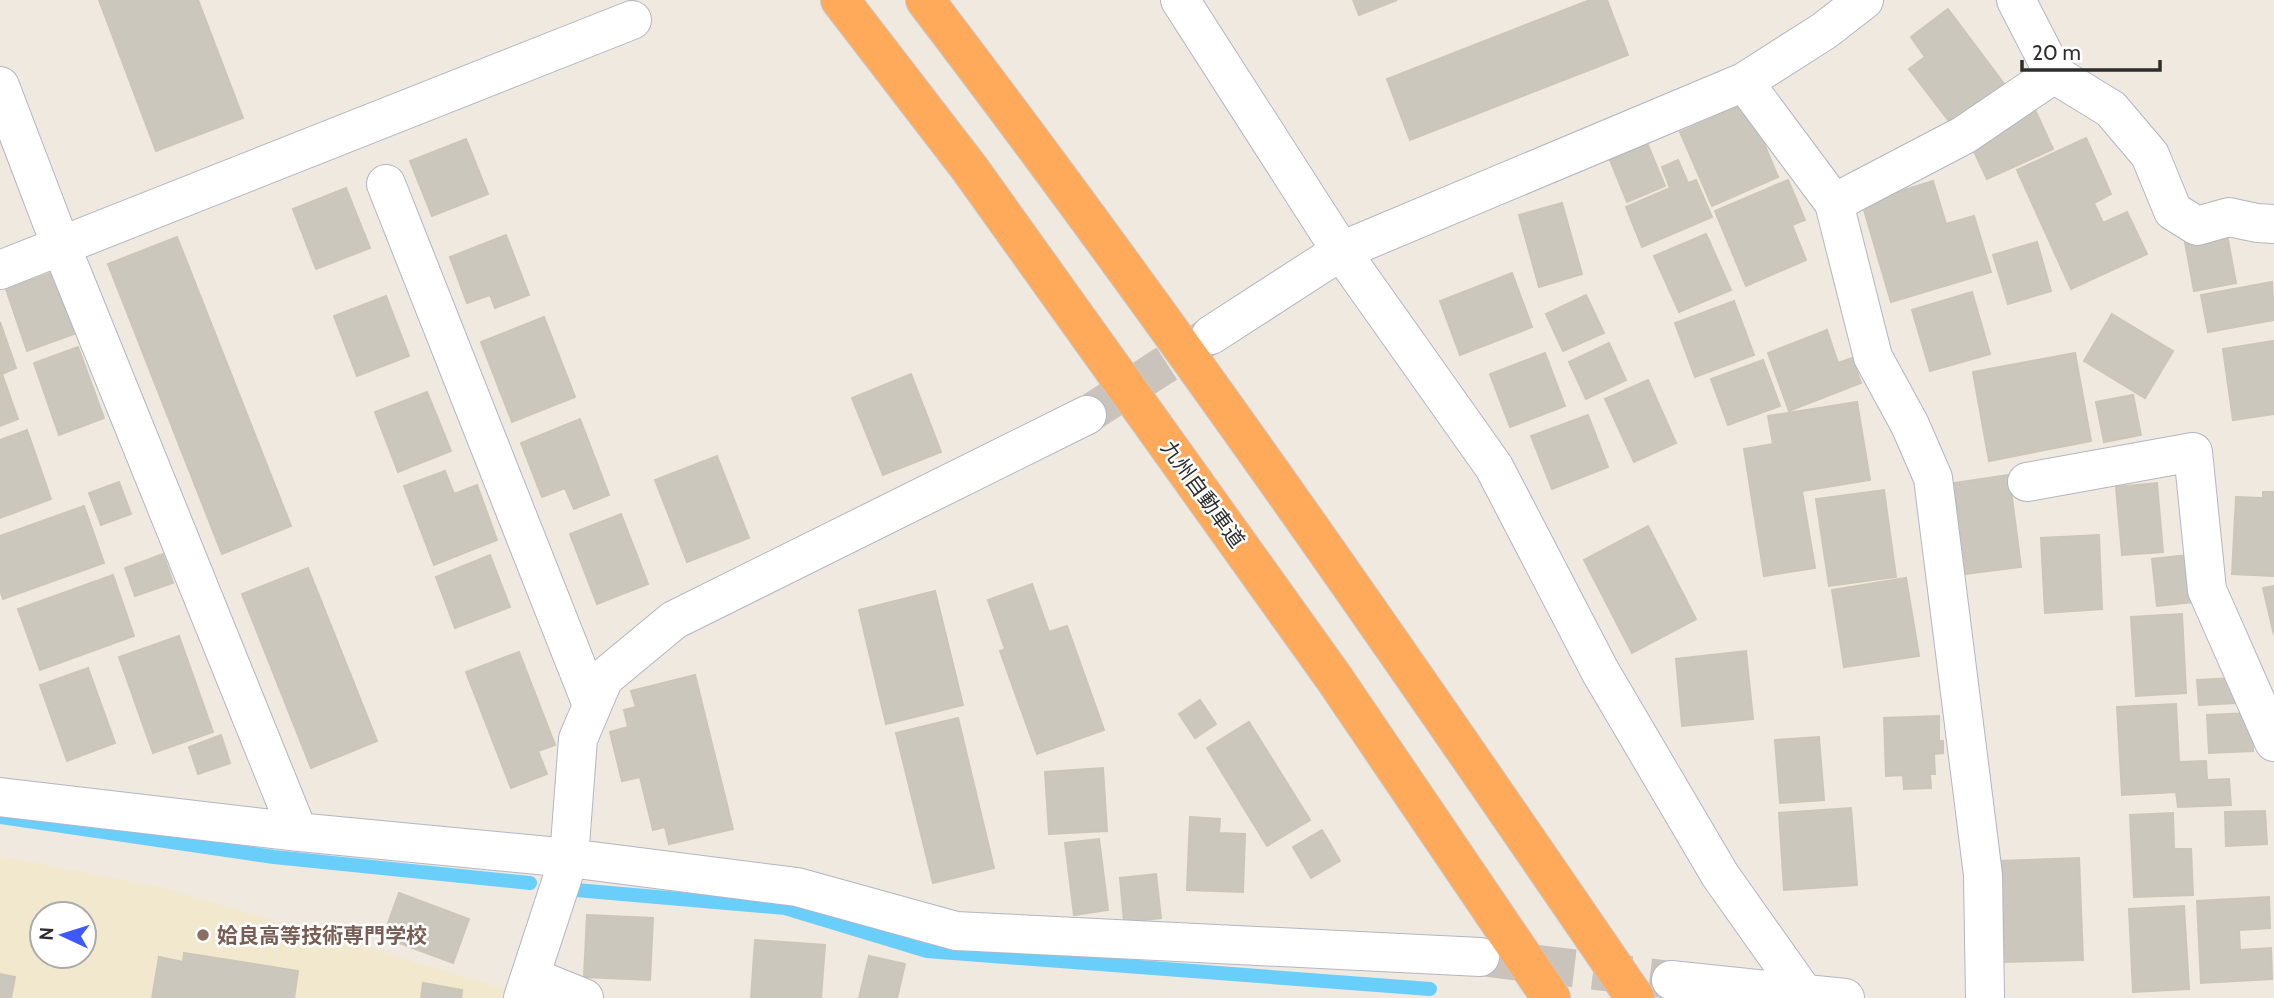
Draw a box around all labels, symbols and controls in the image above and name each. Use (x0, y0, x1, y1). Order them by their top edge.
scale bar (2022, 28, 2160, 72)
text: 20 m (2032, 40, 2081, 65)
street label: 九州自動車道 (1156, 436, 1250, 552)
north arrow (28, 900, 98, 970)
place label: 姶良高等技術専門学校 (217, 923, 427, 948)
text: N (35, 926, 58, 941)
marker: 姶良高等技術専門学校 (195, 927, 211, 943)

